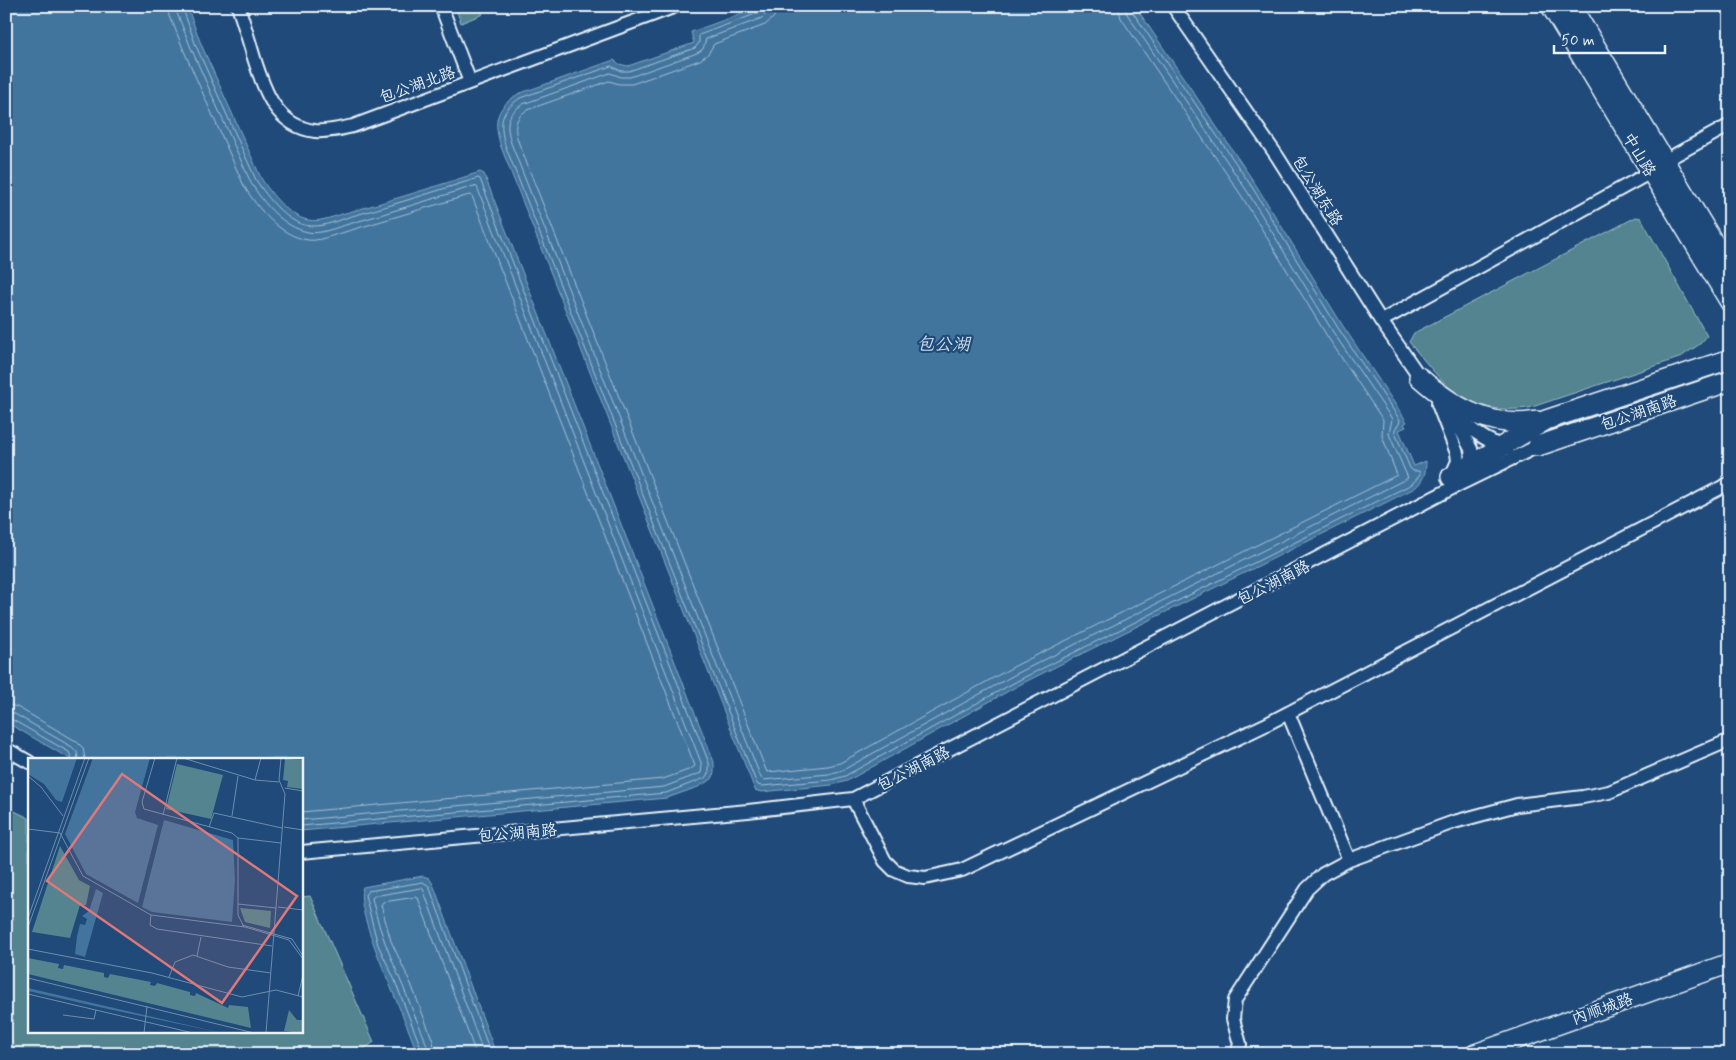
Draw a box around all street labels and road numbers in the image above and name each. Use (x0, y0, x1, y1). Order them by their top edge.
street label: 包公湖北路 (376, 62, 459, 109)
street label: 中山路 (1617, 129, 1660, 181)
street label: 包公湖东路 (1287, 151, 1347, 230)
street label: 包公湖南路 (1597, 390, 1680, 436)
street label: 包公湖南路 (1233, 556, 1314, 611)
street label: 包公湖南路 (873, 742, 954, 797)
street label: 包公湖南路 (476, 820, 558, 847)
street label: 内顺城路 (1569, 989, 1636, 1030)

